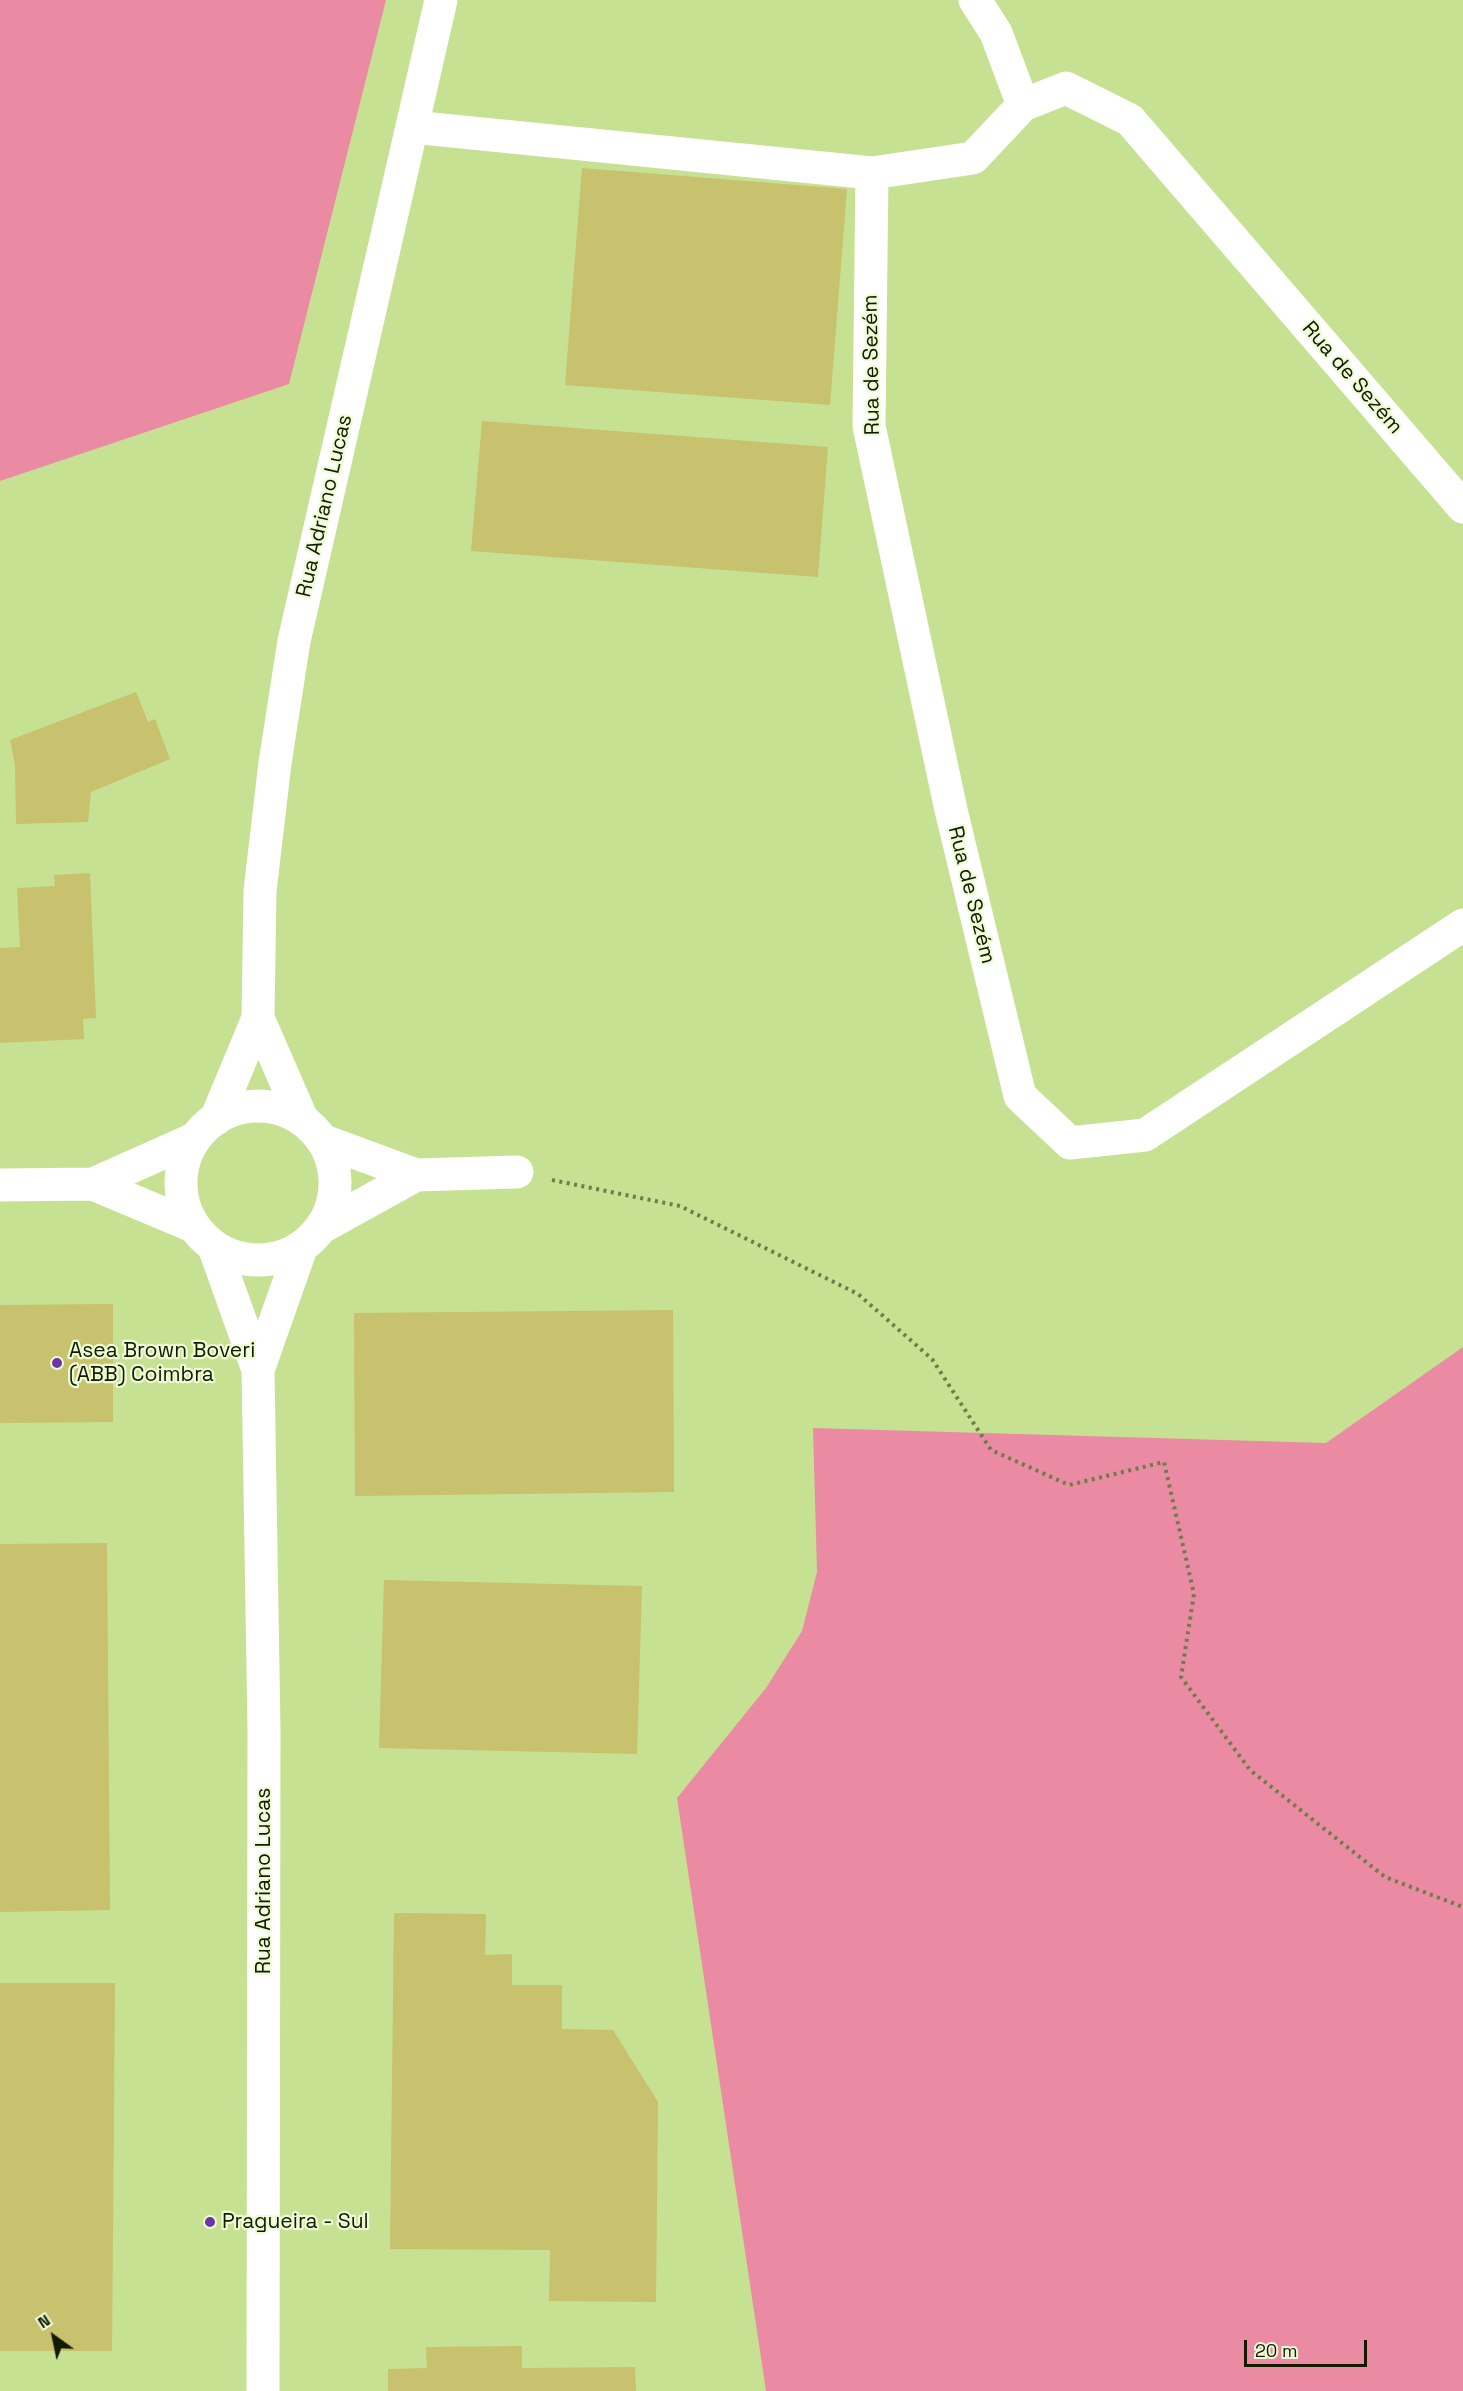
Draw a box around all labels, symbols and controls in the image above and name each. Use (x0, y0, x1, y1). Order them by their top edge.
street label: Rua de Sezém (858, 294, 886, 436)
street label: Rua de Sezém (1296, 317, 1408, 439)
street label: Rua Adriano Lucas (292, 412, 358, 600)
street label: Rua de Sezém (942, 824, 1000, 966)
place label: Asea Brown Boveri (ABB) Coimbra (69, 1338, 255, 1388)
marker: Asea Brown Boveri (ABB) Coimbra (50, 1356, 64, 1370)
street label: Rua Adriano Lucas (251, 1788, 277, 1974)
place label: Pragueira - Sul (222, 2209, 369, 2235)
marker: Pragueira - Sul (203, 2215, 217, 2229)
north arrow (24, 2307, 84, 2367)
text: N (34, 2310, 54, 2333)
scale bar (1247, 2328, 1370, 2366)
text: 20 m (1255, 2339, 1298, 2362)

